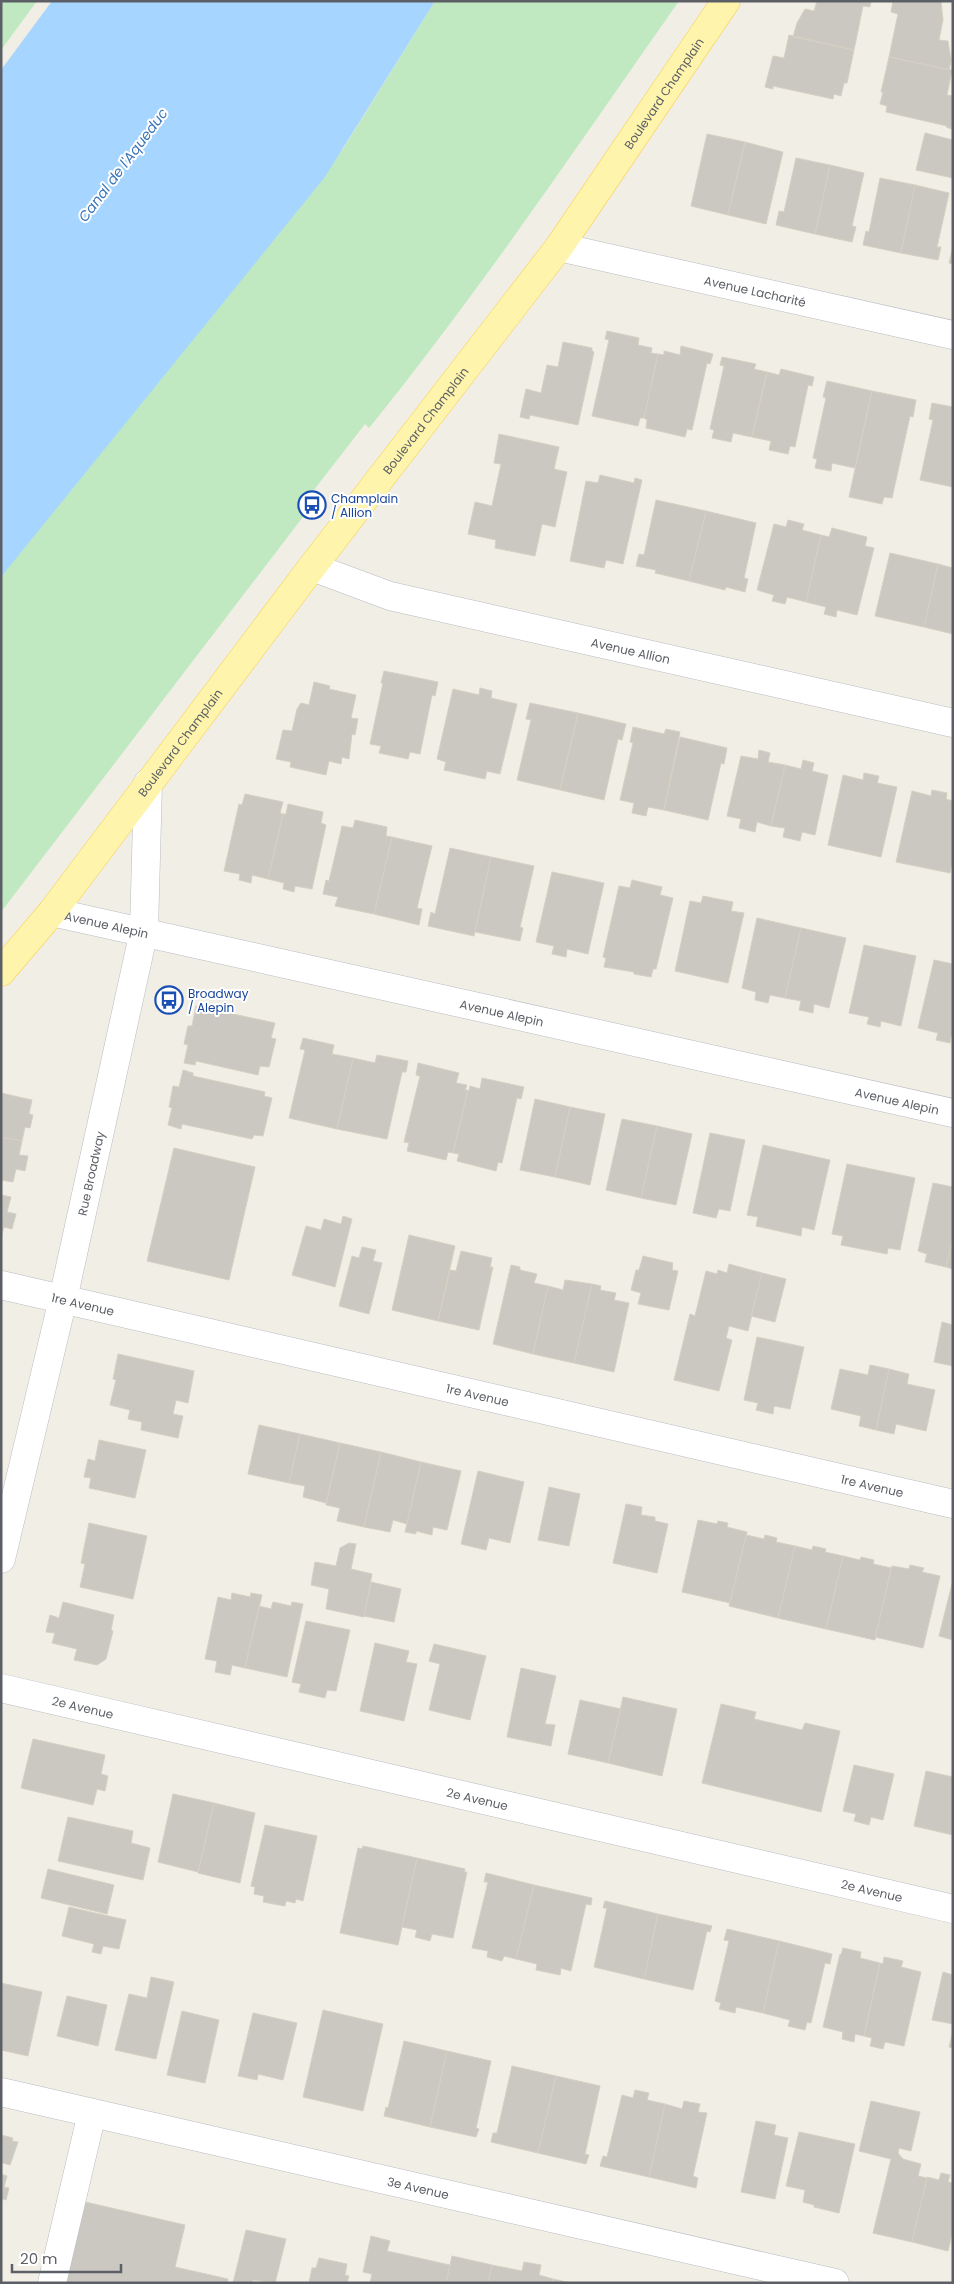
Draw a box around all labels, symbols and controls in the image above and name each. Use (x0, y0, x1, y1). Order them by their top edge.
street label: Boulevard Champlain (620, 34, 707, 152)
water label: Canal de l'Aqueduc (74, 104, 173, 226)
street label: Avenue Lacharité (703, 271, 808, 310)
street label: Boulevard Champlain (378, 363, 472, 477)
bus stop icon: Champlain / Allion (297, 490, 327, 520)
place label: Champlain / Allion (331, 490, 398, 521)
street label: Avenue Allion (590, 633, 672, 667)
street label: Boulevard Champlain (133, 685, 226, 800)
street label: Avenue Alepin (63, 907, 150, 942)
bus stop icon: Broadway / Alepin (154, 985, 184, 1015)
place label: Broadway / Alepin (188, 985, 249, 1016)
street label: Avenue Alepin (458, 995, 546, 1030)
street label: Avenue Alepin (854, 1083, 941, 1118)
street label: Rue Broadway (73, 1129, 108, 1217)
street label: 1re Avenue (50, 1288, 116, 1319)
street label: 1re Avenue (444, 1379, 511, 1410)
street label: 1re Avenue (839, 1470, 905, 1501)
street label: 2e Avenue (50, 1692, 115, 1722)
street label: 2e Avenue (445, 1783, 510, 1814)
street label: 2e Avenue (839, 1875, 904, 1906)
street label: 3e Avenue (386, 2172, 451, 2203)
scale bar (12, 2242, 121, 2274)
text: 20 m (20, 2248, 58, 2269)

